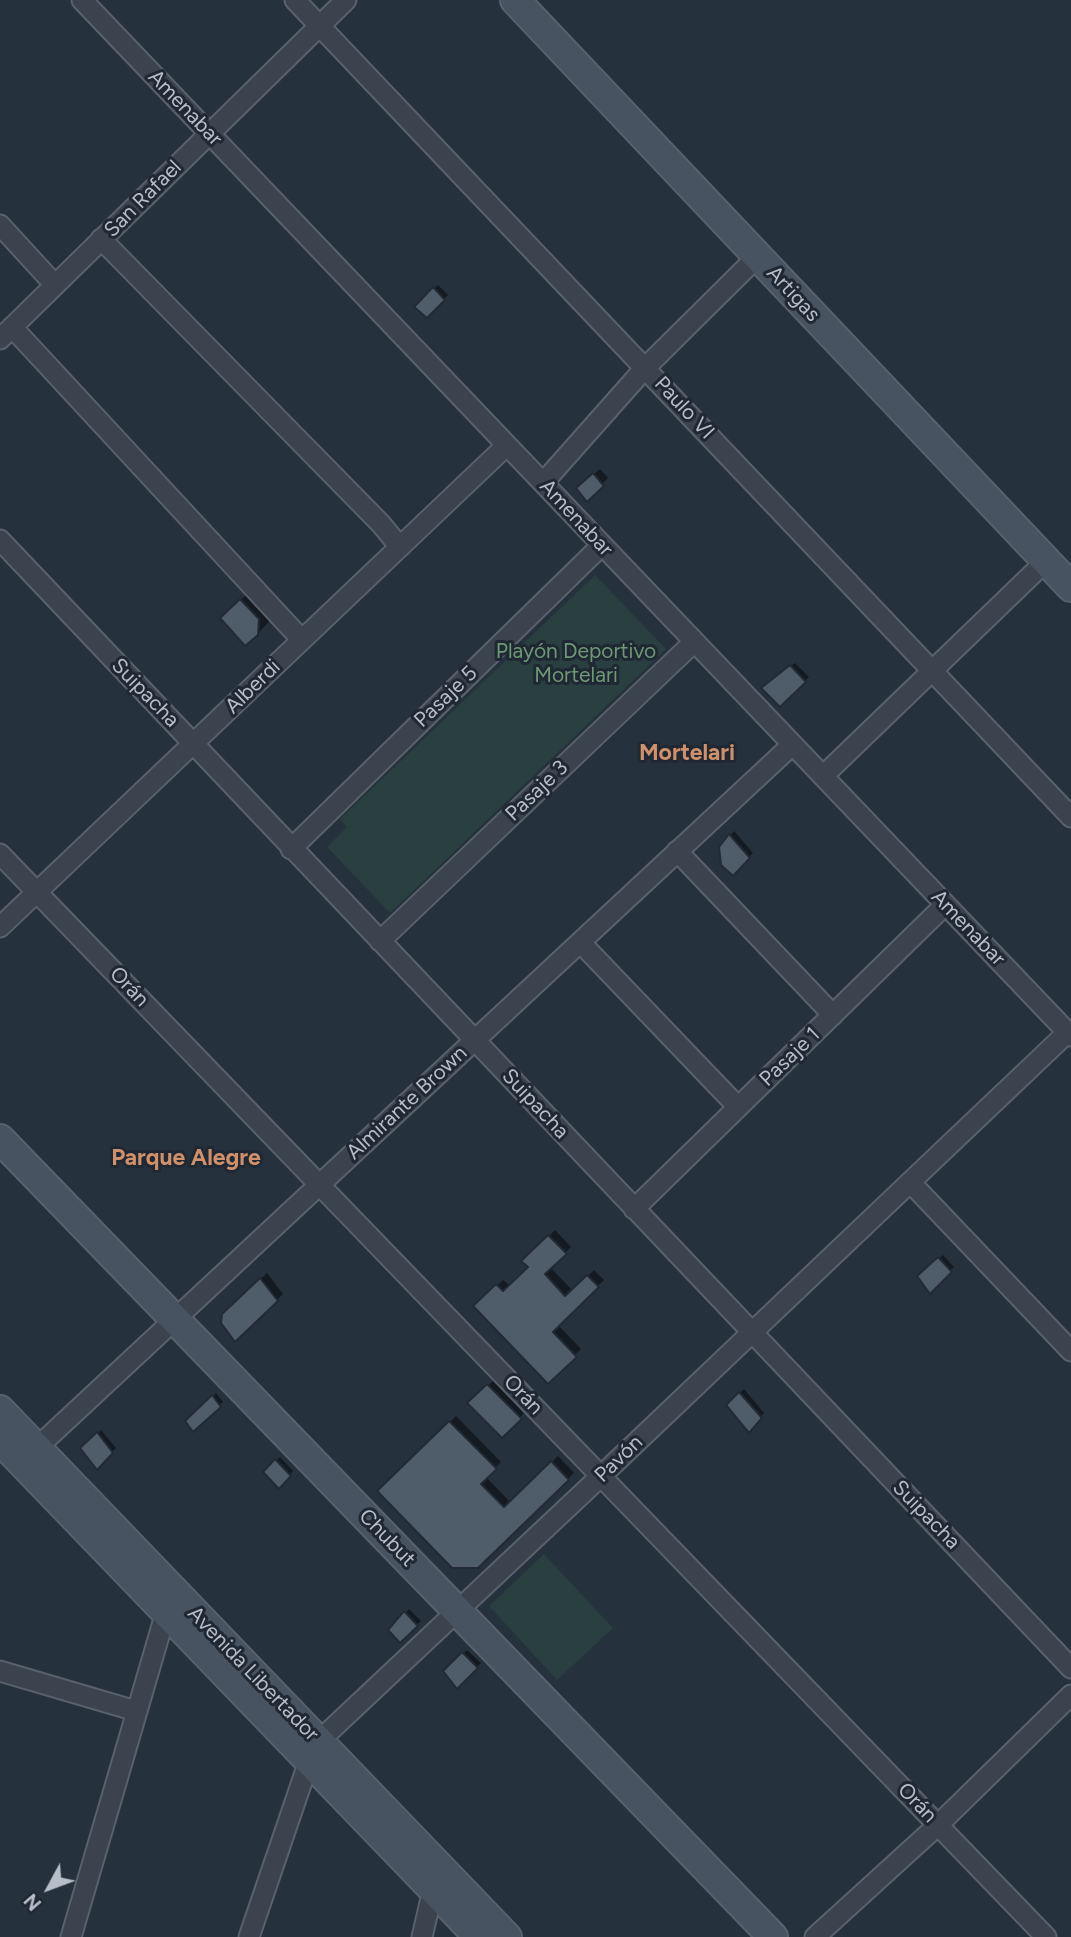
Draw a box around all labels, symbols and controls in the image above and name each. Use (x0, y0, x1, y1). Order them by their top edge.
street label: Amenabar (143, 65, 227, 151)
street label: San Rafael (99, 155, 187, 243)
street label: Artigas (761, 261, 825, 327)
street label: Paulo VI (649, 371, 719, 445)
street label: Amenabar (534, 474, 618, 562)
park label: Playón Deportivo Mortelari (496, 639, 656, 689)
street label: Suipacha (106, 653, 184, 733)
street label: Alberdi (220, 655, 286, 719)
street label: Pasaje 5 (409, 661, 483, 733)
district label: Mortelari (639, 739, 735, 767)
street label: Pasaje 3 (501, 755, 573, 827)
street label: Amenabar (926, 885, 1010, 971)
street label: Orán (104, 962, 154, 1012)
street label: Pasaje 1 (755, 1022, 825, 1092)
street label: Almirante Brown (341, 1041, 473, 1165)
street label: Suipacha (496, 1064, 574, 1144)
district label: Parque Alegre (111, 1144, 261, 1172)
street label: Orán (498, 1370, 548, 1420)
street label: Pavón (590, 1430, 648, 1488)
street label: Suipacha (887, 1475, 965, 1555)
street label: Chubut (353, 1504, 421, 1572)
street label: Avenida Libertador (182, 1601, 324, 1747)
street label: Orán (892, 1778, 942, 1828)
north arrow (14, 1853, 84, 1923)
text: N (19, 1889, 46, 1915)

